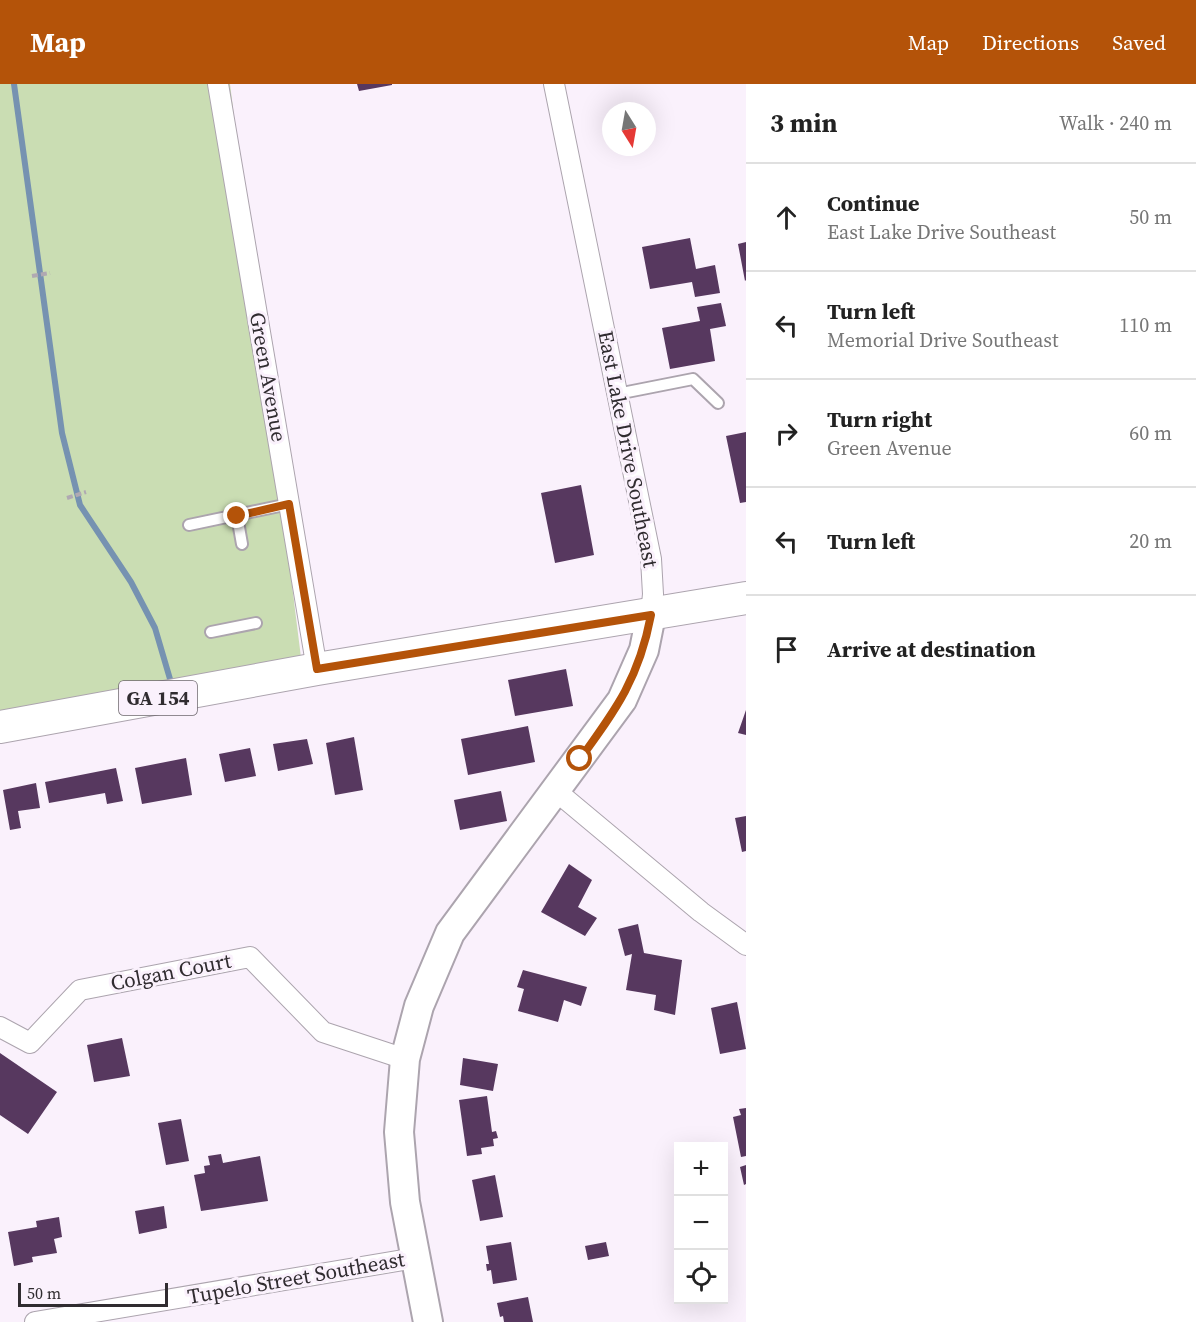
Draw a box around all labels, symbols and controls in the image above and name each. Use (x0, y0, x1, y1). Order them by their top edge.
text: Map (30, 23, 86, 61)
text: Map (908, 28, 949, 57)
text: Directions (982, 28, 1079, 57)
text: Saved (1112, 28, 1166, 57)
north arrow (602, 102, 656, 156)
text: 3 min (770, 105, 837, 141)
text: Walk · 240 m (1059, 109, 1172, 137)
text: Continue (827, 188, 920, 218)
icon: ahead (770, 201, 803, 234)
text: 50 m (1129, 203, 1172, 231)
text: East Lake Drive Southeast (827, 218, 1056, 246)
text: Turn left (827, 296, 915, 326)
icon: left (770, 309, 803, 342)
street label: Green Avenue (243, 310, 294, 444)
text: 110 m (1119, 311, 1172, 339)
text: Memorial Drive Southeast (827, 326, 1059, 354)
street label: East Lake Drive Southeast (591, 328, 666, 570)
text: Turn right (827, 404, 932, 434)
icon: right (770, 417, 803, 450)
text: 60 m (1129, 419, 1172, 447)
text: Green Avenue (827, 434, 952, 462)
route end (223, 502, 249, 528)
icon: left (770, 525, 803, 558)
text: Turn left (827, 526, 915, 556)
text: 20 m (1129, 527, 1172, 555)
icon: arrive (770, 633, 803, 666)
text: Arrive at destination (827, 634, 1036, 664)
road number: GA 154 (119, 681, 197, 715)
route start (566, 745, 592, 771)
street label: Colgan Court (108, 946, 234, 997)
map controls (674, 1142, 728, 1304)
button: + (674, 1142, 728, 1196)
button: − (674, 1196, 728, 1250)
street label: Tupelo Street Southeast (185, 1244, 407, 1311)
button: locate (674, 1250, 728, 1304)
scale bar (18, 1280, 168, 1308)
text: 50 m (27, 1282, 61, 1304)

